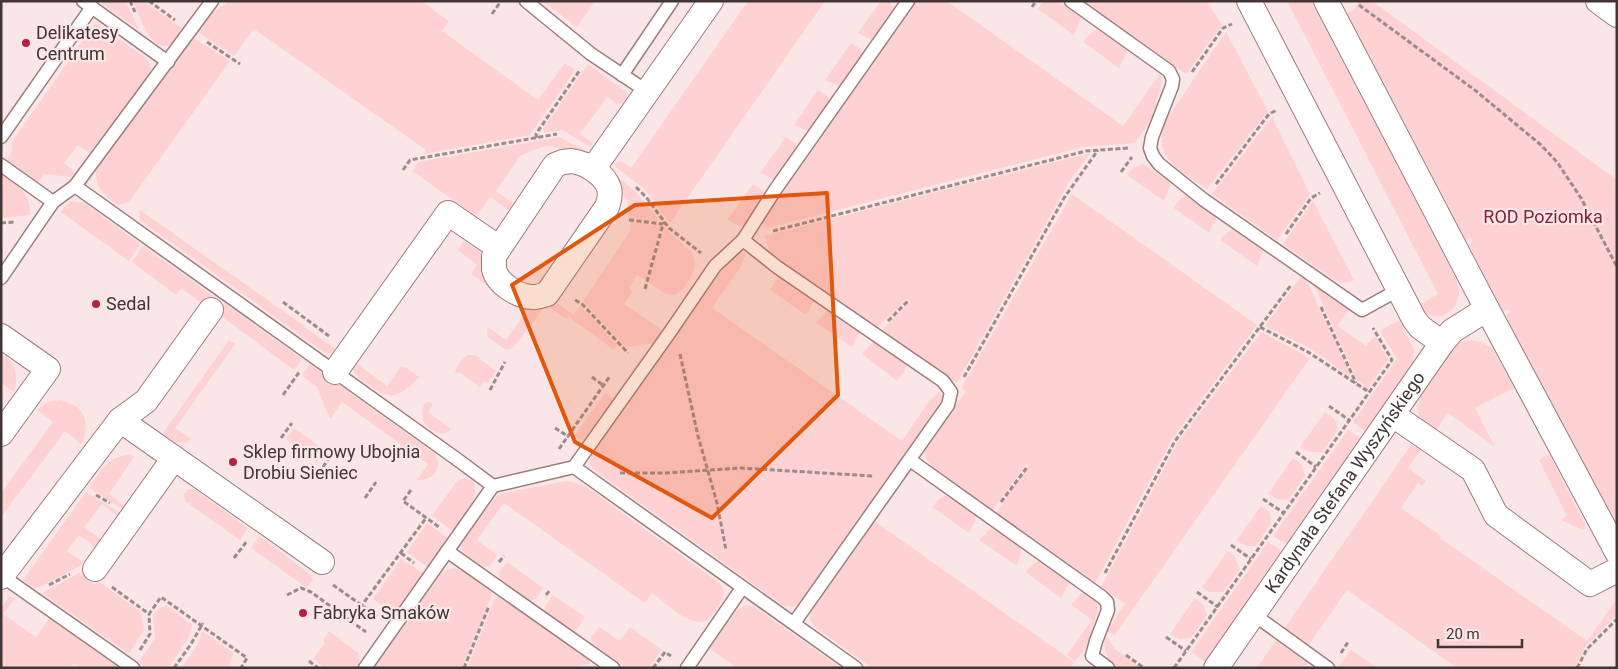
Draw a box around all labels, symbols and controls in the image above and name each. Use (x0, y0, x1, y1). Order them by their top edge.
place label: Delikatesy Centrum (36, 22, 119, 64)
marker: Delikatesy Centrum (20, 37, 32, 49)
park label: ROD Poziomka (1483, 206, 1603, 227)
place label: Sedal (106, 293, 151, 314)
marker: Sedal (90, 298, 102, 310)
street label: Kardynała Stefana Wyszyńskiego (1260, 367, 1429, 597)
place label: Sklep firmowy Ubojnia Drobiu Sieniec (243, 441, 420, 483)
marker: Sklep firmowy Ubojnia Drobiu Sieniec (227, 456, 239, 468)
place label: Fabryka Smaków (313, 602, 450, 623)
marker: Fabryka Smaków (297, 607, 309, 619)
scale bar (1438, 616, 1522, 648)
text: 20 m (1446, 625, 1480, 643)

